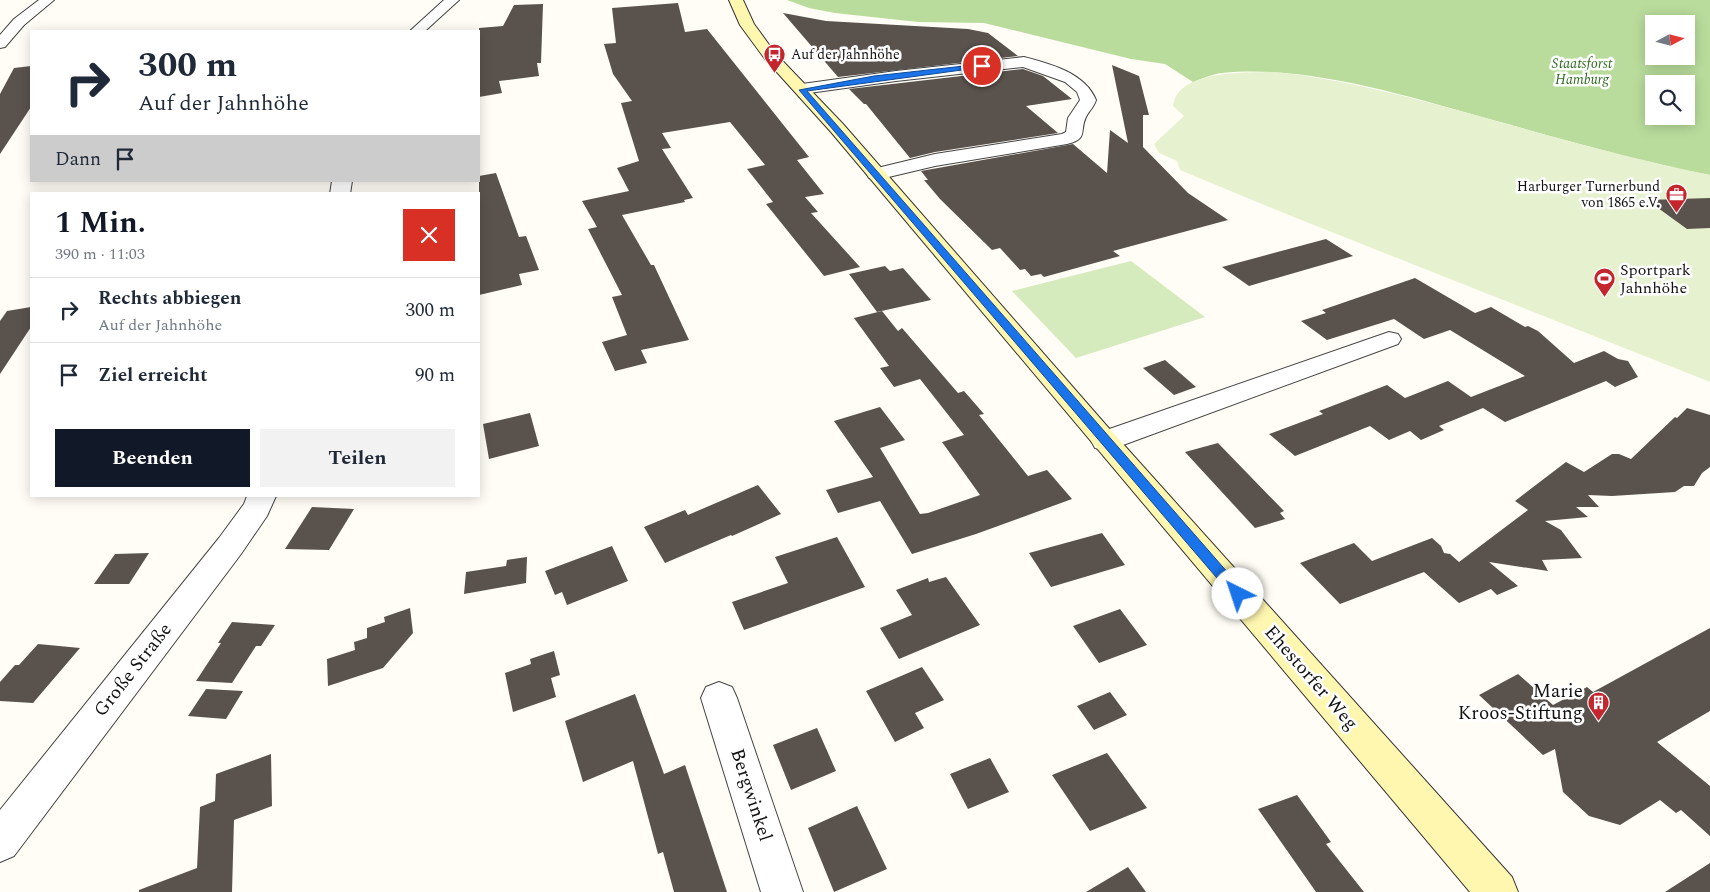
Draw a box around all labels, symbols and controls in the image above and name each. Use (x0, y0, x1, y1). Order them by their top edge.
north arrow (1645, 15, 1695, 65)
map controls (1645, 15, 1695, 125)
text: 300 m (138, 39, 237, 92)
bus stop icon: Auf der Jahnhöhe (763, 42, 787, 73)
place label: Auf der Jahnhöhe (791, 44, 900, 65)
pin (961, 45, 1003, 87)
icon: right (55, 50, 120, 115)
icon: arrive (968, 52, 996, 80)
park label: Staatsforst Hamburg (1552, 53, 1613, 90)
button: search (1645, 75, 1695, 125)
text: Auf der Jahnhöhe (138, 87, 309, 120)
text: Dann (55, 145, 101, 174)
icon: arrive (111, 145, 139, 173)
place label: Harburger Turnerbund von 1865 e.V. (1517, 176, 1660, 213)
office icon: Harburger Turnerbund von 1865 e.V. (1664, 182, 1688, 213)
text: 1 Min. (55, 200, 146, 246)
button: close (403, 209, 455, 261)
text: 390 m · 11:03 (55, 242, 145, 266)
place label: Sportpark Jahnhöhe (1620, 258, 1691, 300)
sports icon: Sportpark Jahnhöhe (1592, 267, 1616, 298)
text: Rechts abbiegen (98, 284, 242, 313)
icon: right (55, 296, 83, 324)
text: 300 m (405, 296, 455, 325)
text: Auf der Jahnhöhe (98, 313, 222, 337)
icon: arrive (55, 361, 83, 389)
text: Ziel erreicht (98, 361, 208, 390)
text: 90 m (415, 361, 455, 390)
button: Beenden (55, 429, 250, 487)
button: Teilen (260, 429, 455, 487)
position arrow (1211, 567, 1263, 619)
street label: Große Straße (87, 617, 179, 723)
street label: Ehestorfer Weg (1257, 619, 1365, 737)
place label: Marie Kroos-Stiftung (1458, 677, 1583, 728)
building icon: Marie Kroos-Stiftung (1587, 690, 1611, 721)
street label: Bergwinkel (722, 745, 780, 845)

